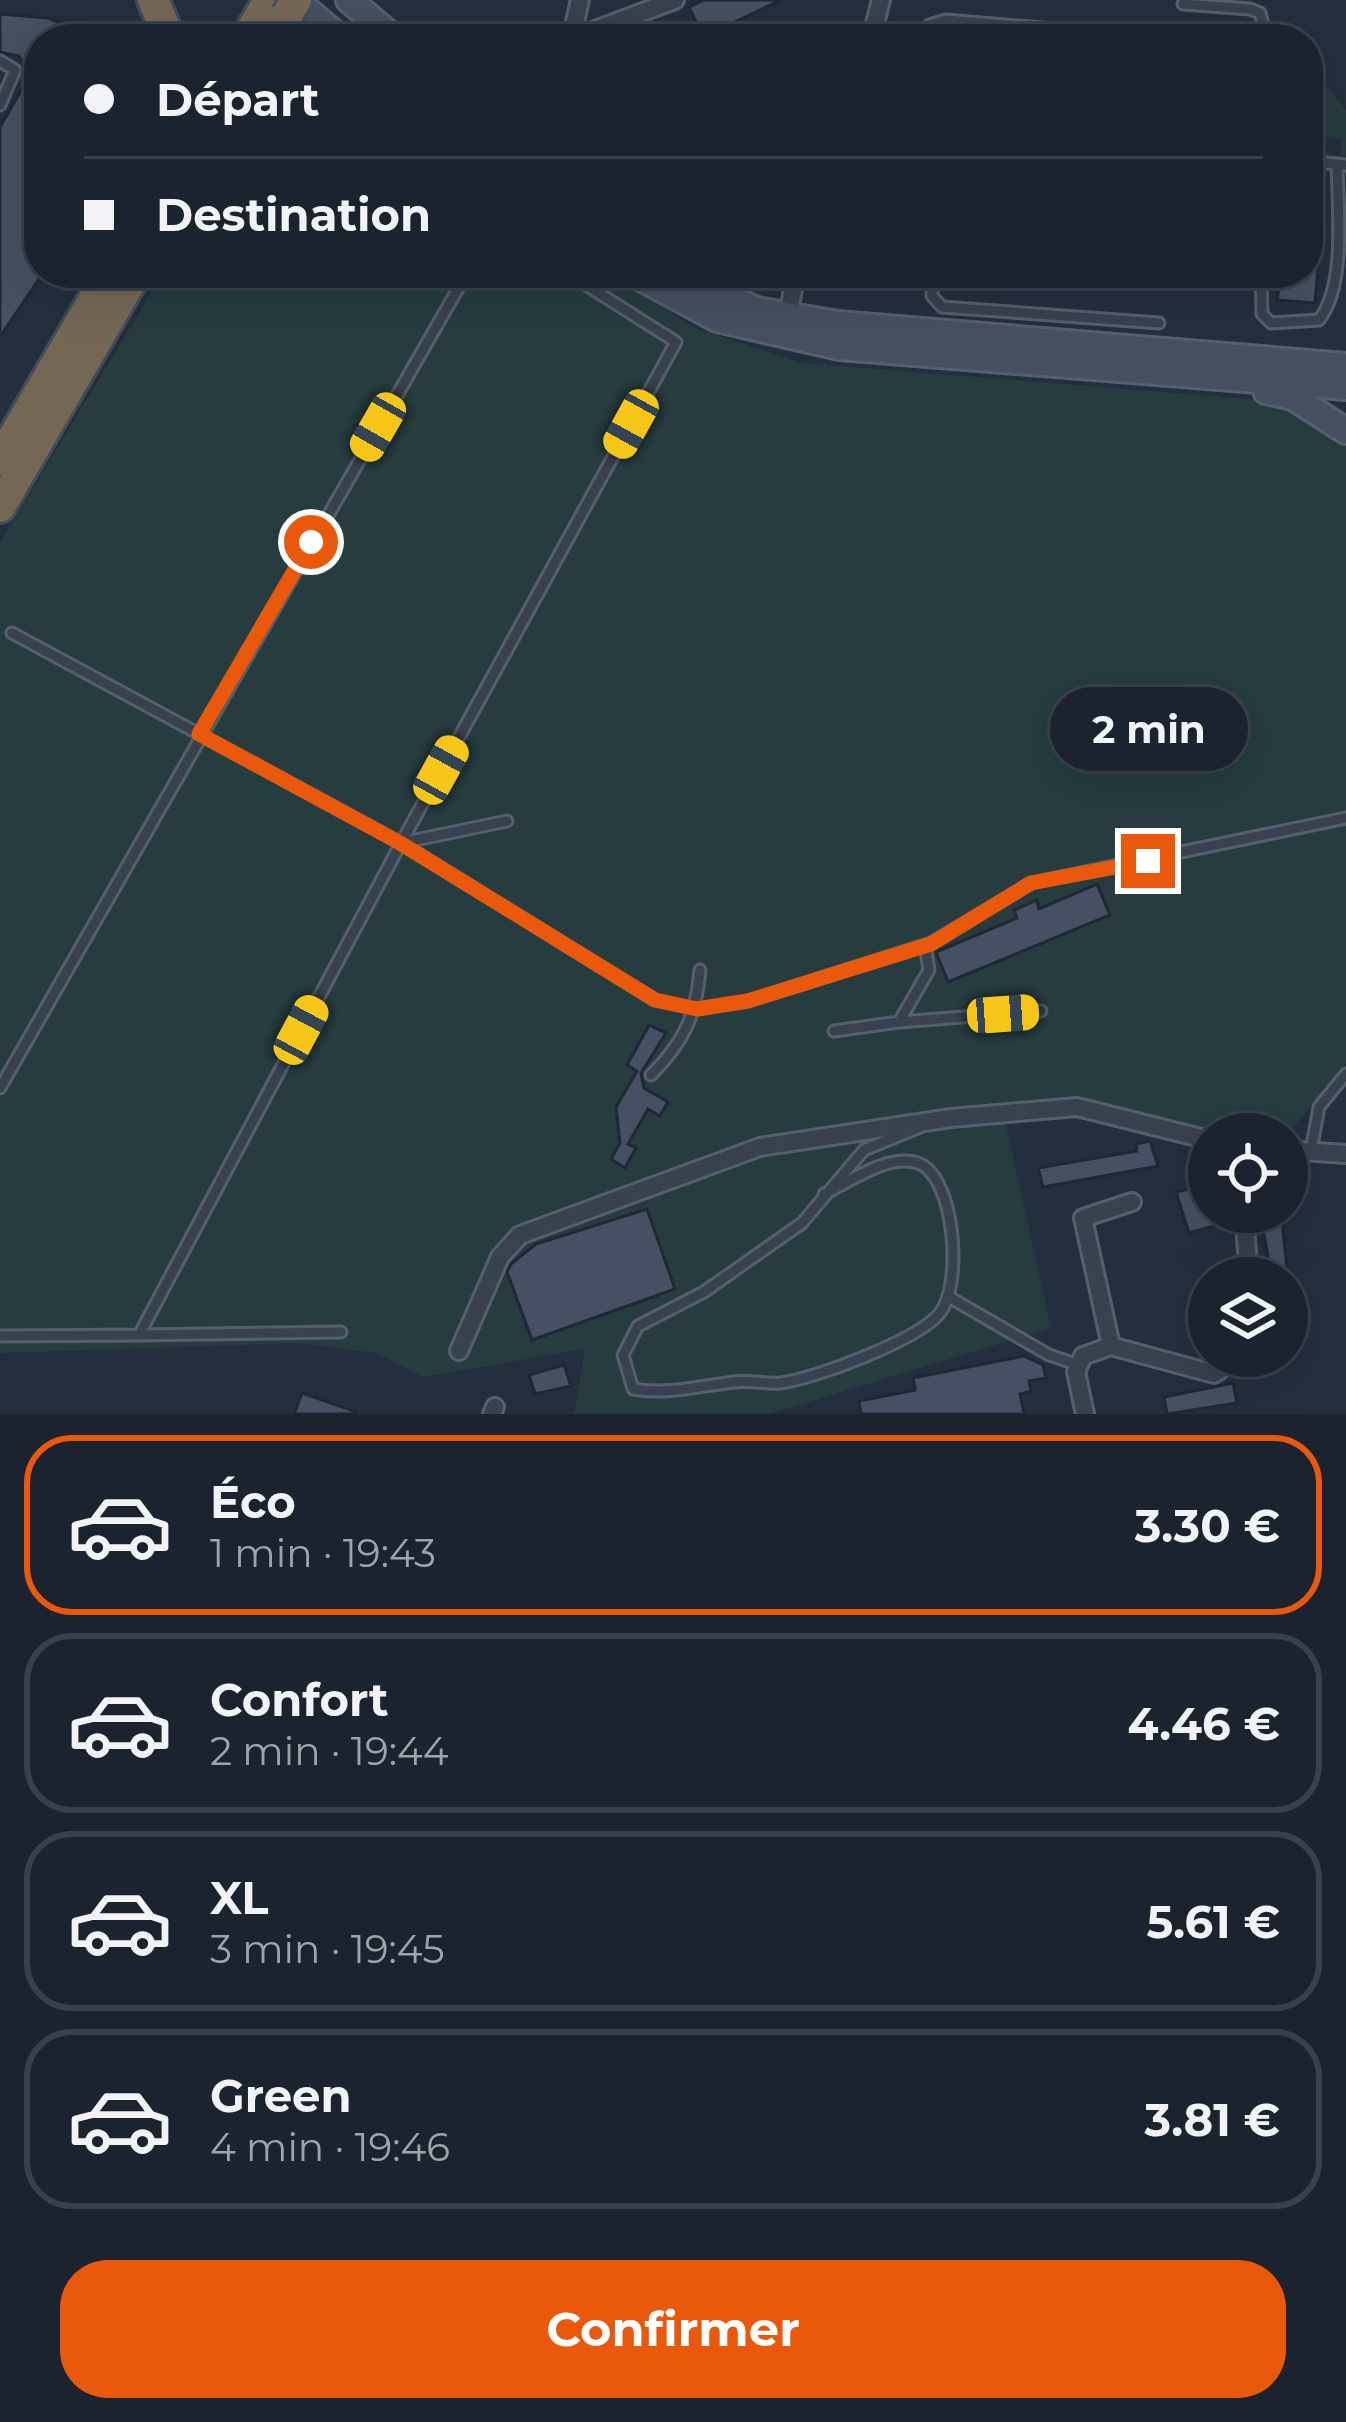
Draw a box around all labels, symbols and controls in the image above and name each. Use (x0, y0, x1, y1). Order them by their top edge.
text: Départ (156, 72, 320, 127)
text: Destination (156, 187, 431, 242)
car (598, 384, 664, 464)
car (344, 387, 412, 467)
route start (284, 515, 338, 569)
callout: 2 min (1049, 687, 1247, 771)
text: 2 min (1092, 705, 1206, 753)
car (408, 730, 474, 810)
route end (1121, 834, 1175, 888)
car (268, 990, 334, 1070)
car (966, 994, 1040, 1034)
map controls (1188, 1113, 1308, 1377)
button: locate (1188, 1113, 1308, 1233)
button: layers (1188, 1257, 1308, 1377)
icon: car (66, 1471, 174, 1579)
text: Éco (210, 1474, 296, 1529)
text: 3.30 € (1135, 1498, 1280, 1553)
text: 1 min · 19:43 (210, 1529, 436, 1577)
icon: car (66, 1669, 174, 1777)
text: Confort (210, 1672, 389, 1727)
text: 4.46 € (1127, 1696, 1280, 1751)
text: 2 min · 19:44 (210, 1727, 449, 1775)
icon: car (66, 1867, 174, 1975)
text: XL (210, 1870, 268, 1925)
text: 5.61 € (1146, 1894, 1280, 1949)
text: 3 min · 19:45 (210, 1925, 445, 1973)
icon: car (66, 2065, 174, 2173)
text: Green (210, 2068, 352, 2123)
text: 3.81 € (1145, 2092, 1280, 2147)
text: 4 min · 19:46 (210, 2123, 450, 2171)
button: Confirmer (60, 2260, 1286, 2398)

